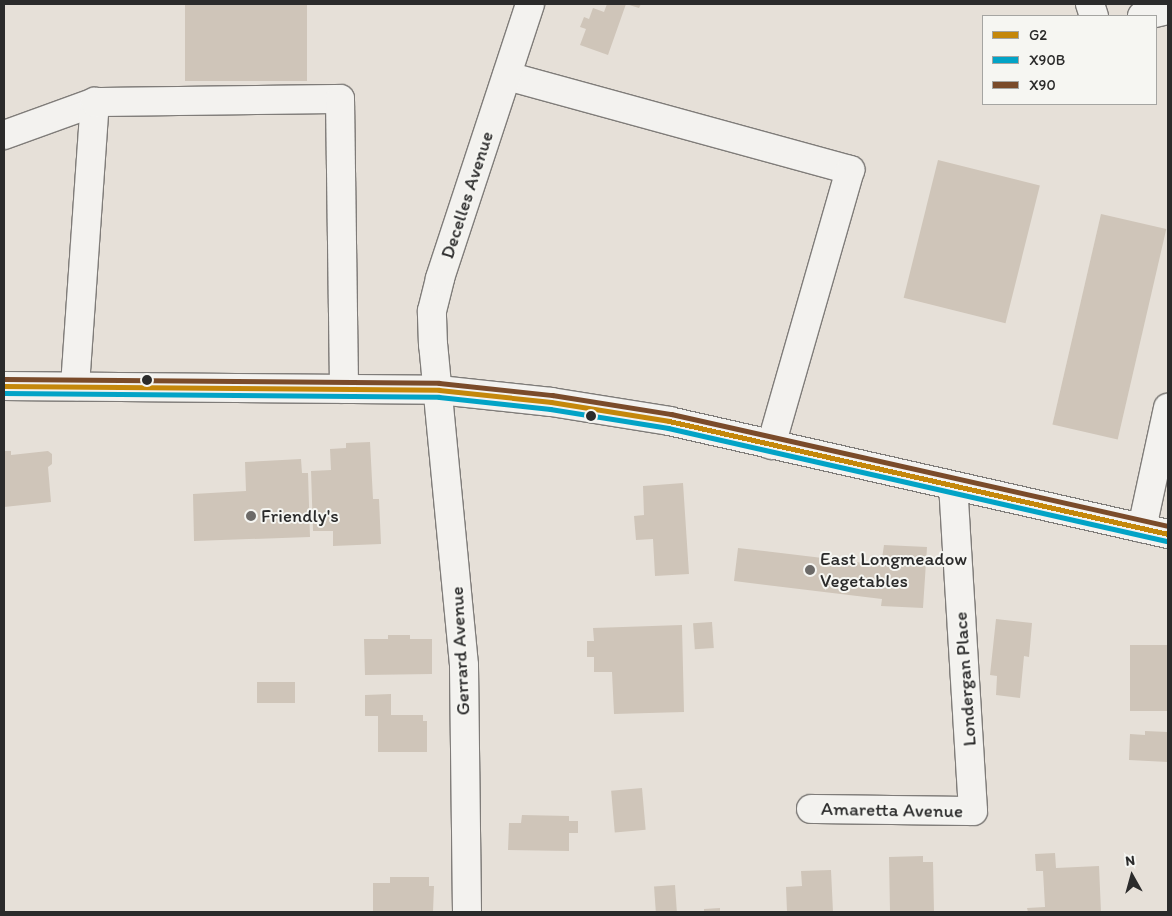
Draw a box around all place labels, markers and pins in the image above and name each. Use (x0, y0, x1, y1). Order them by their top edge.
unlabelled marker (142, 375, 152, 385)
unlabelled marker (586, 411, 596, 421)
place label: Friendly's (261, 505, 339, 527)
marker: Friendly's (245, 510, 257, 522)
place label: East Longmeadow Vegetables (820, 548, 968, 592)
marker: East Longmeadow Vegetables (804, 564, 816, 576)

